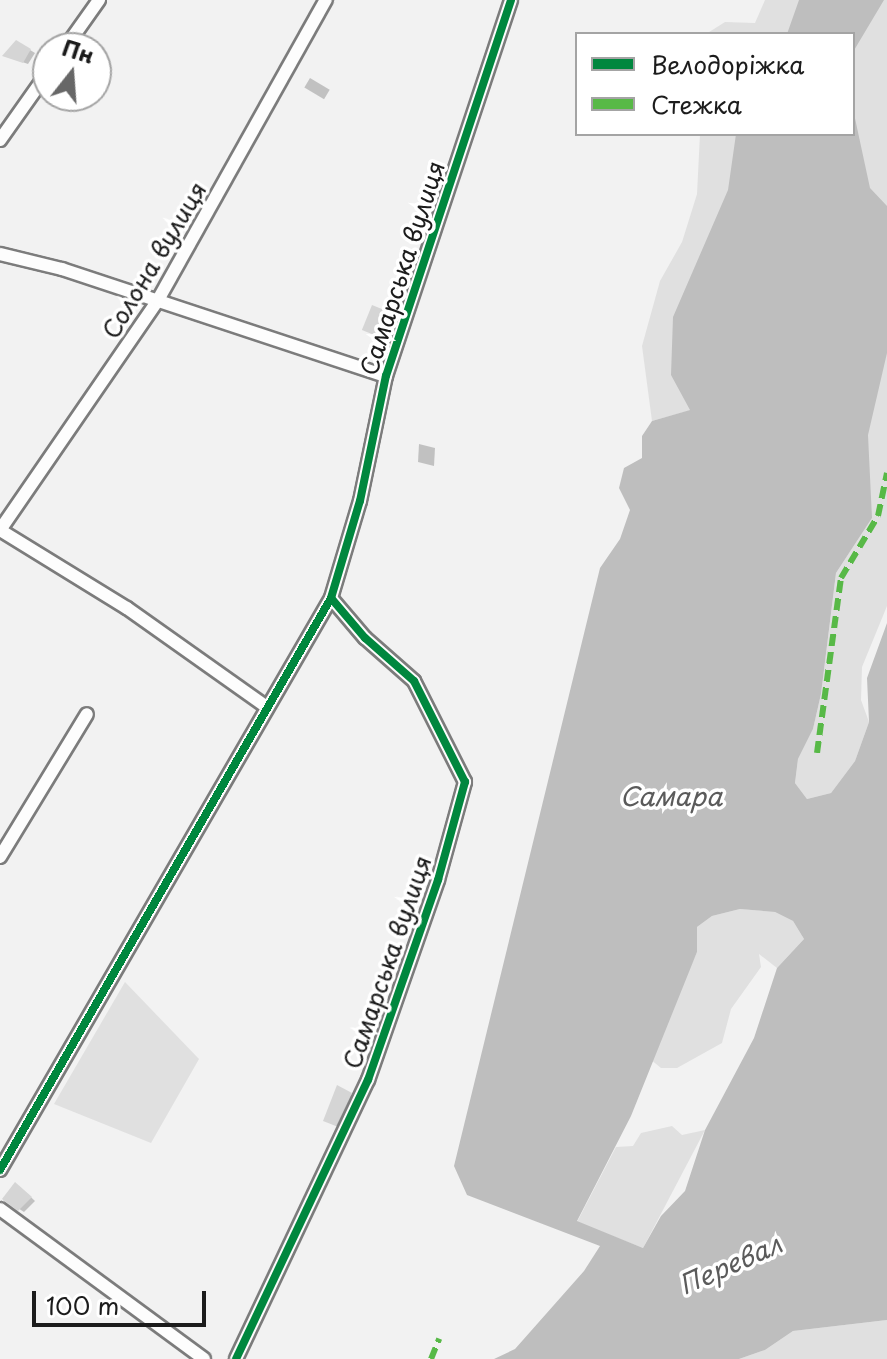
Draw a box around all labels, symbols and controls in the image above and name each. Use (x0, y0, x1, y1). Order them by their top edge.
text: Пн (58, 30, 99, 71)
north arrow (32, 32, 112, 112)
legend (575, 32, 855, 136)
text: Велодоріжка (651, 46, 804, 82)
text: Стежка (651, 86, 742, 122)
street label: Самарська вулиця (354, 157, 450, 379)
street label: Солона вулиця (96, 176, 212, 344)
water label: Самара (620, 780, 722, 812)
street label: Самарська вулиця (337, 851, 437, 1073)
water label: Перевал (674, 1228, 786, 1300)
scale bar (36, 1275, 210, 1325)
text: 100 m (46, 1287, 119, 1323)

